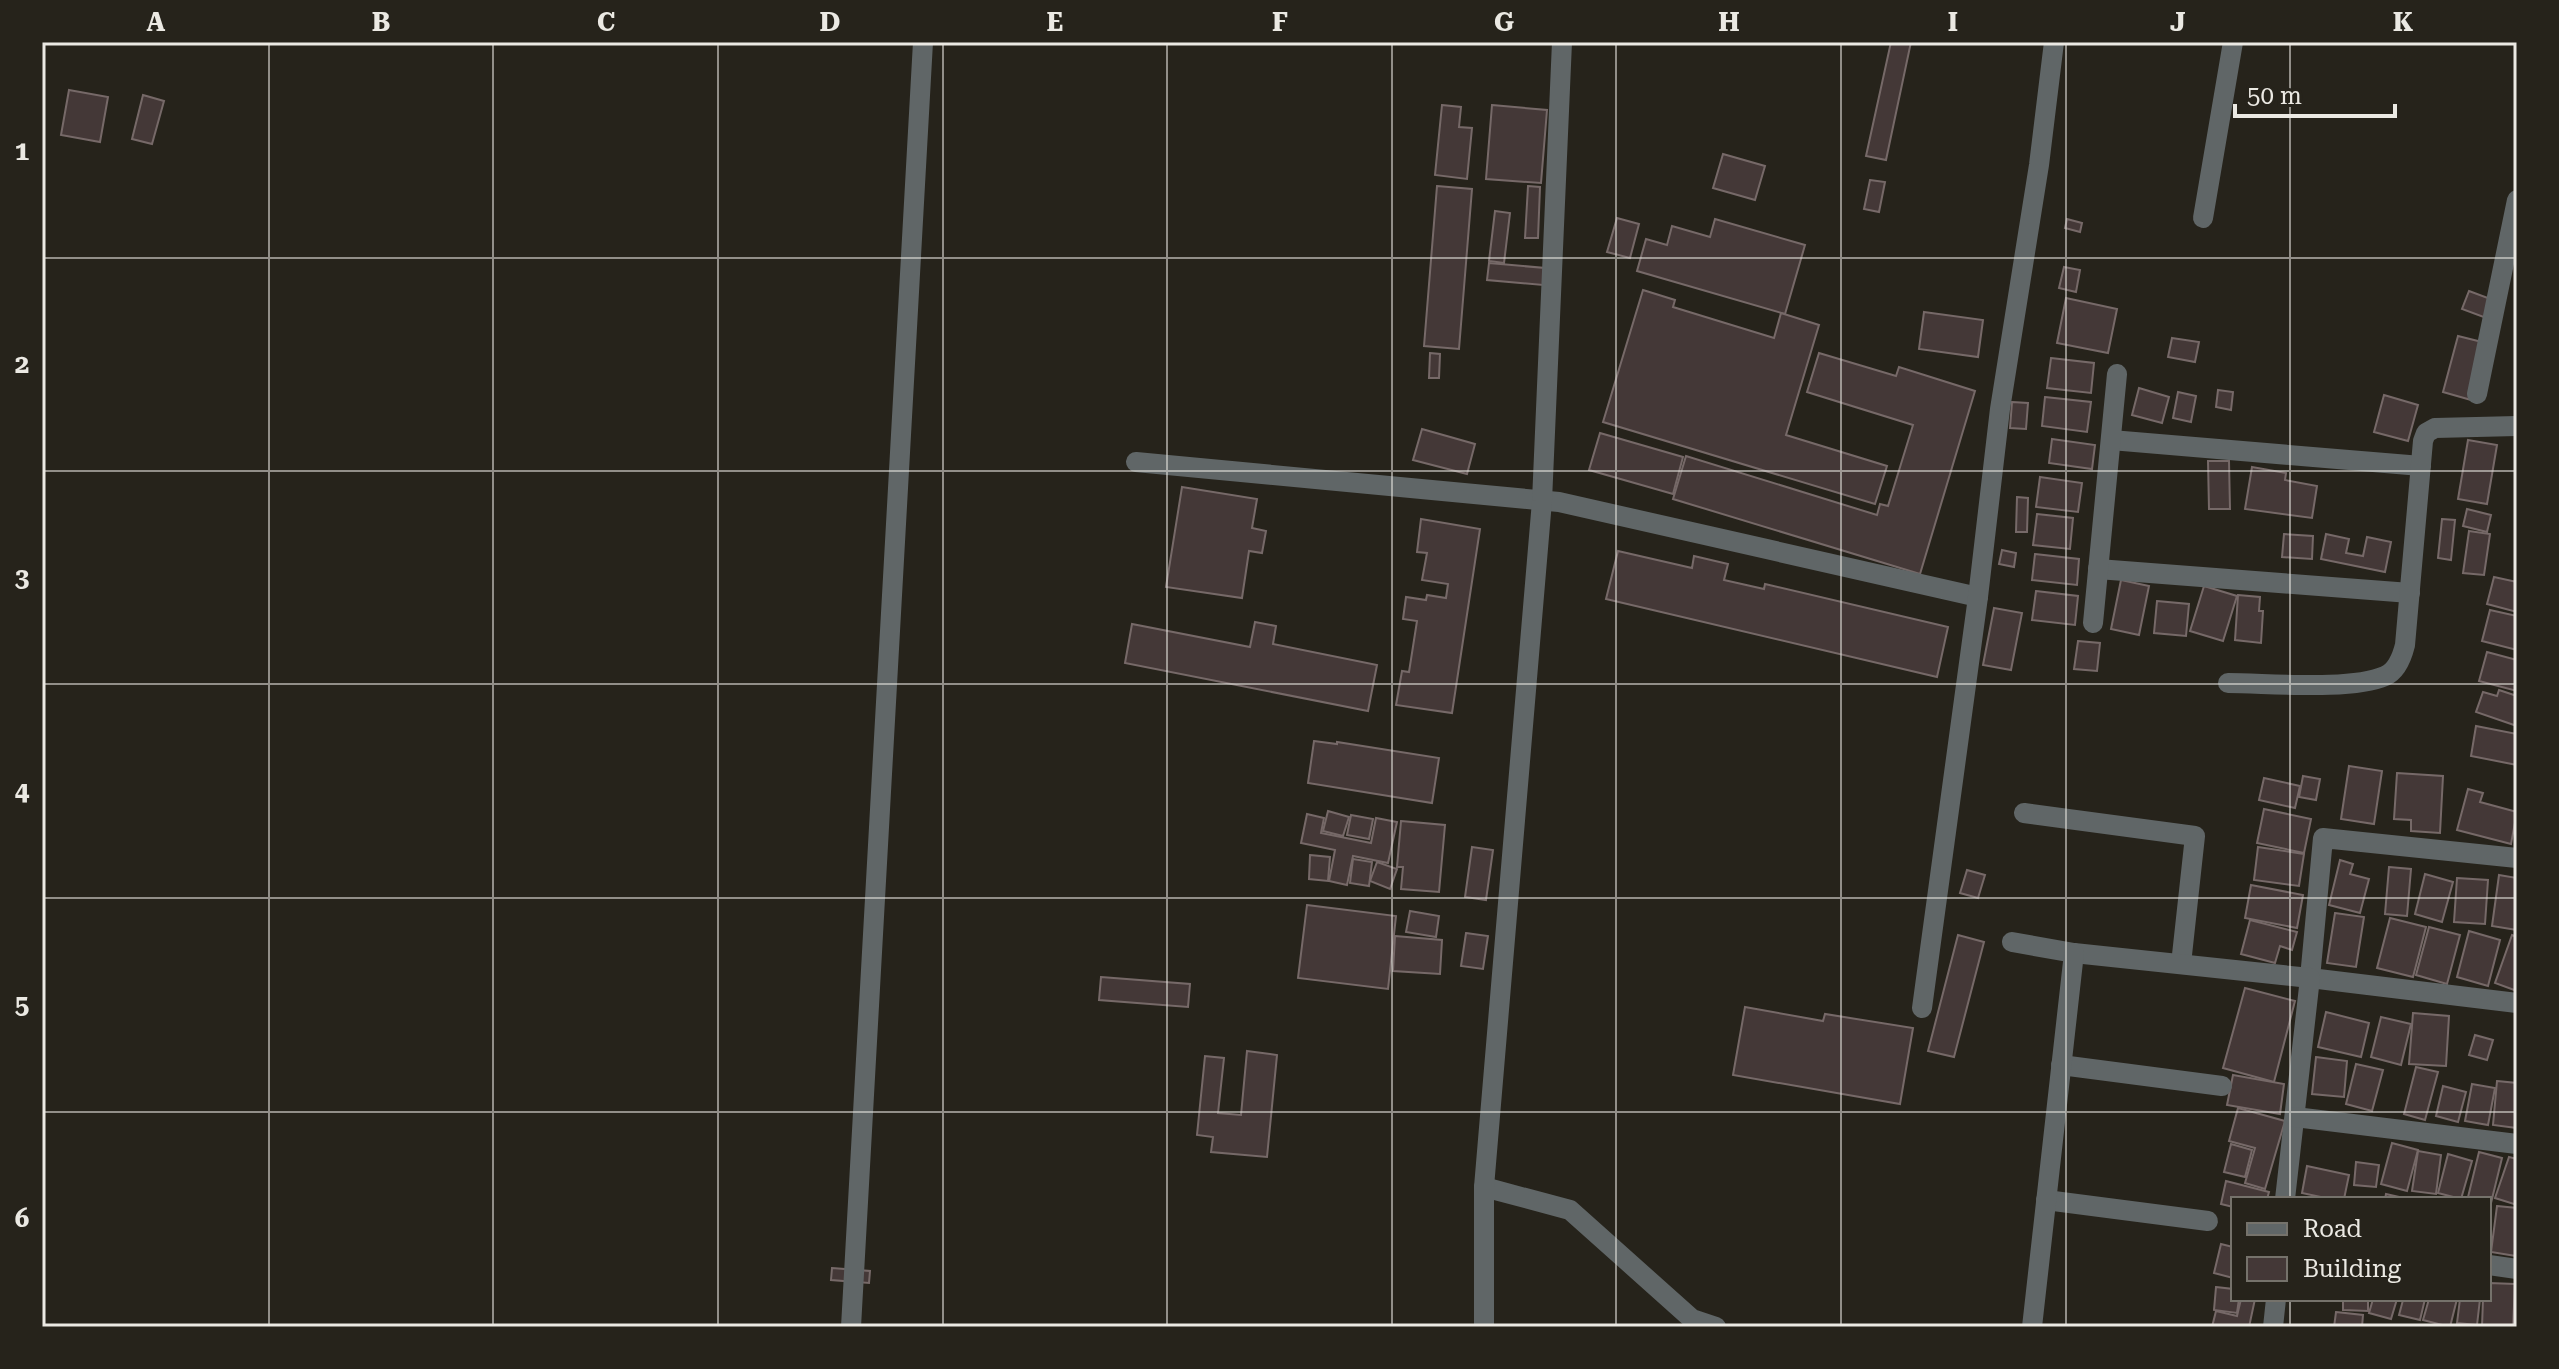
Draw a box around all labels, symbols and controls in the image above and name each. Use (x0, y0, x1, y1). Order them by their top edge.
text: A (147, 7, 166, 37)
text: B (372, 7, 390, 37)
text: C (597, 7, 615, 37)
text: D (820, 7, 840, 37)
text: E (1047, 7, 1063, 37)
text: F (1272, 7, 1288, 37)
text: G (1494, 7, 1514, 37)
text: H (1718, 7, 1740, 37)
text: I (1948, 7, 1958, 37)
text: J (2170, 7, 2186, 37)
text: K (2393, 7, 2414, 37)
scale bar (2235, 68, 2395, 118)
text: 50 m (2247, 82, 2302, 110)
text: 1 (15, 136, 29, 166)
text: 2 (15, 349, 29, 379)
text: 3 (15, 563, 29, 593)
text: 4 (15, 776, 30, 806)
text: 5 (15, 990, 29, 1020)
legend (2231, 1197, 2491, 1301)
text: 6 (15, 1203, 29, 1233)
text: Road (2303, 1215, 2362, 1243)
text: Building (2303, 1255, 2401, 1283)

